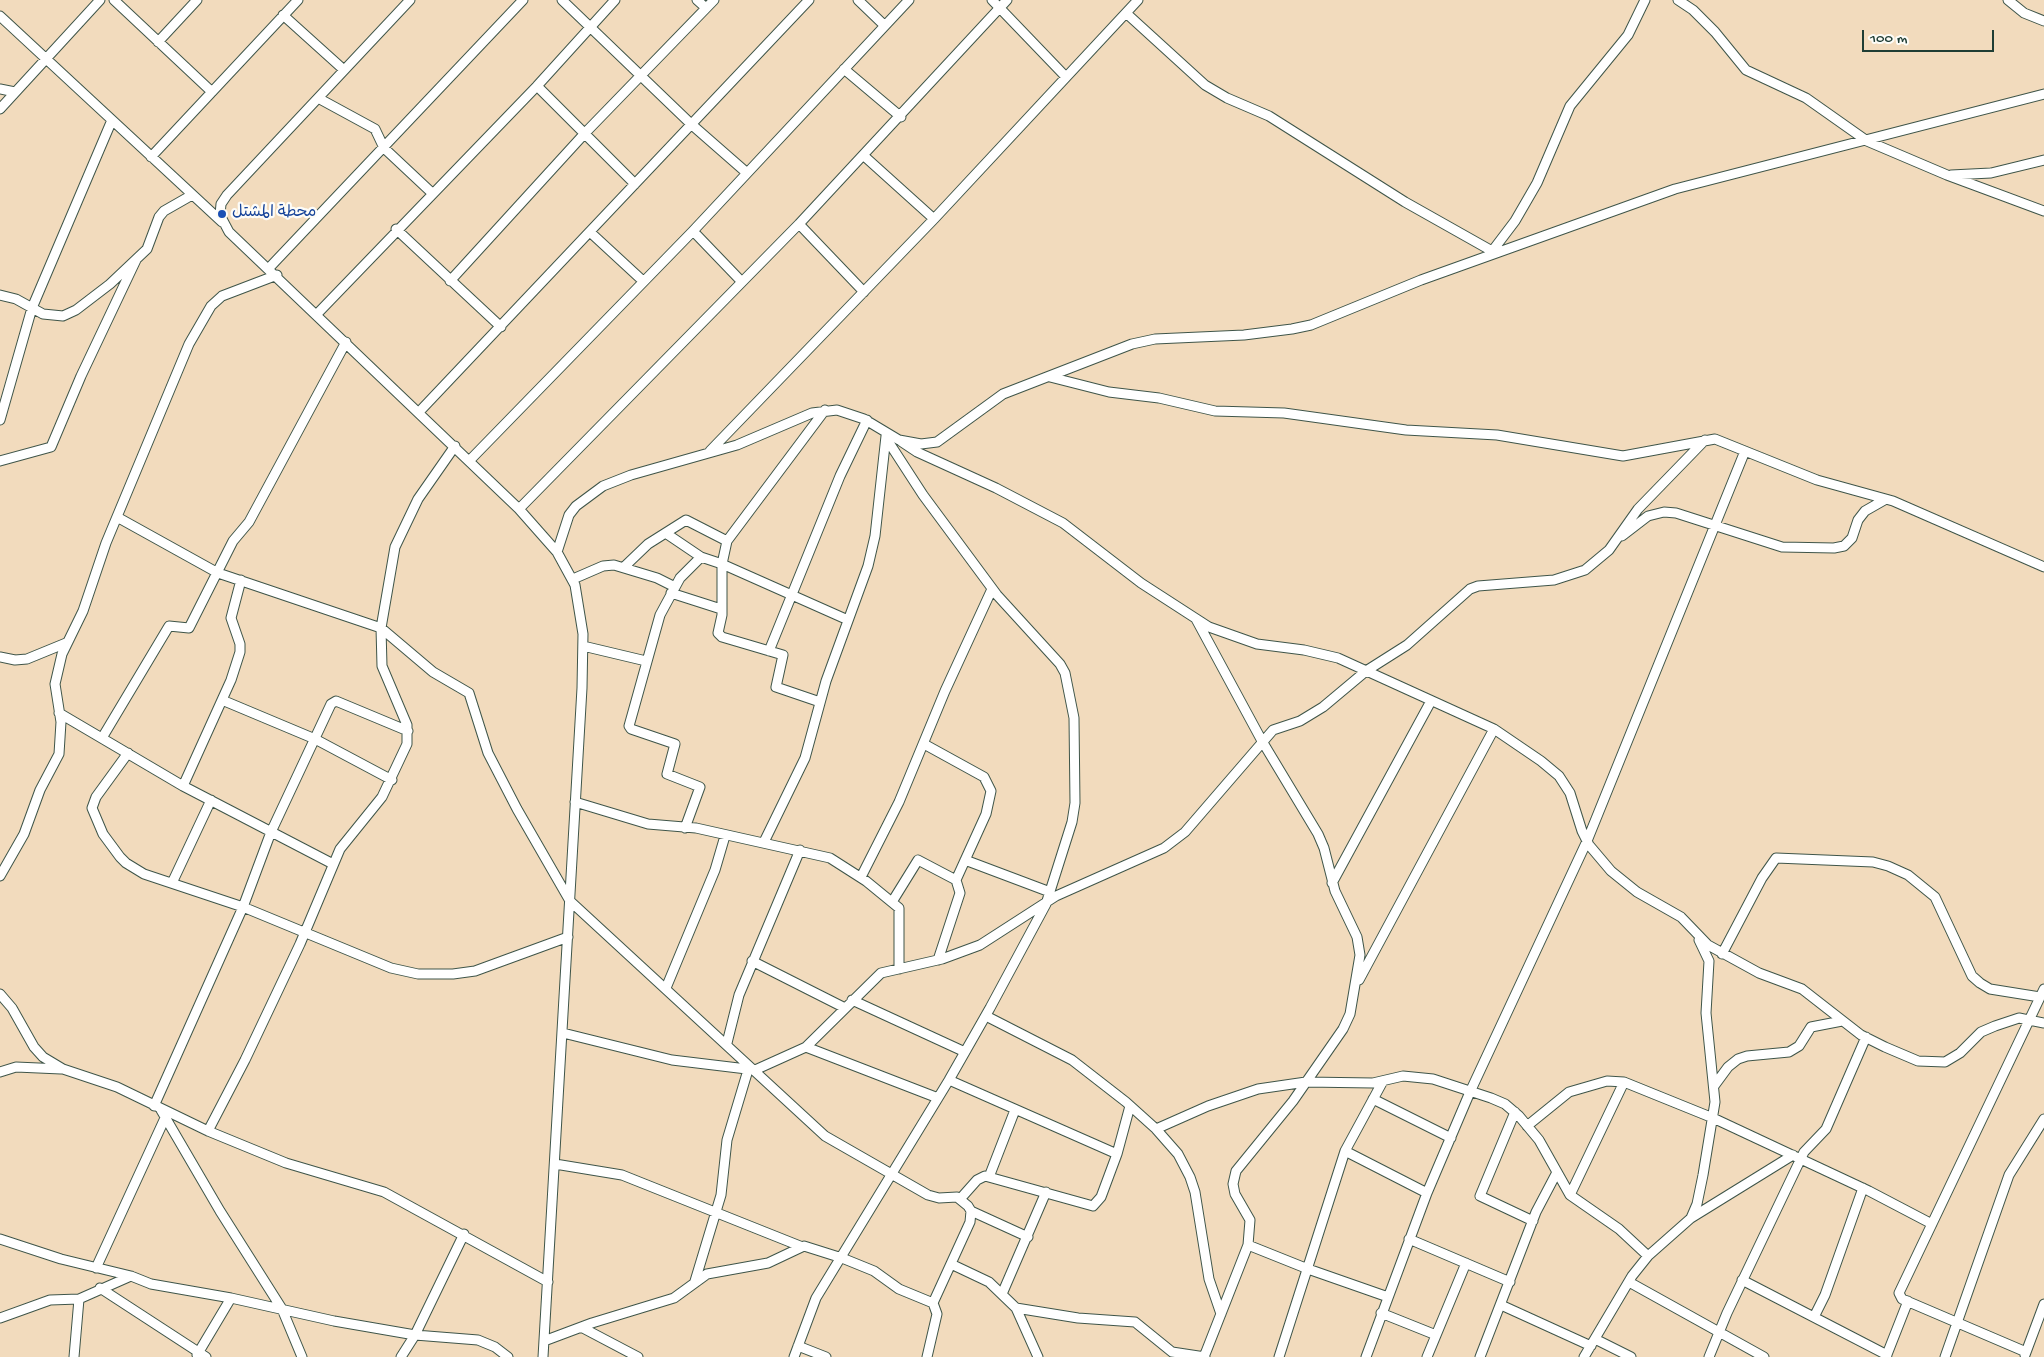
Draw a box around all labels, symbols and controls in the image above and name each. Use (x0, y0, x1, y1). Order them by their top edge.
scale bar (1864, 20, 1996, 52)
text: 100 m (1870, 30, 1907, 48)
place label: محطة المشتل (232, 204, 316, 224)
marker: محطة المشتل (216, 208, 228, 220)

